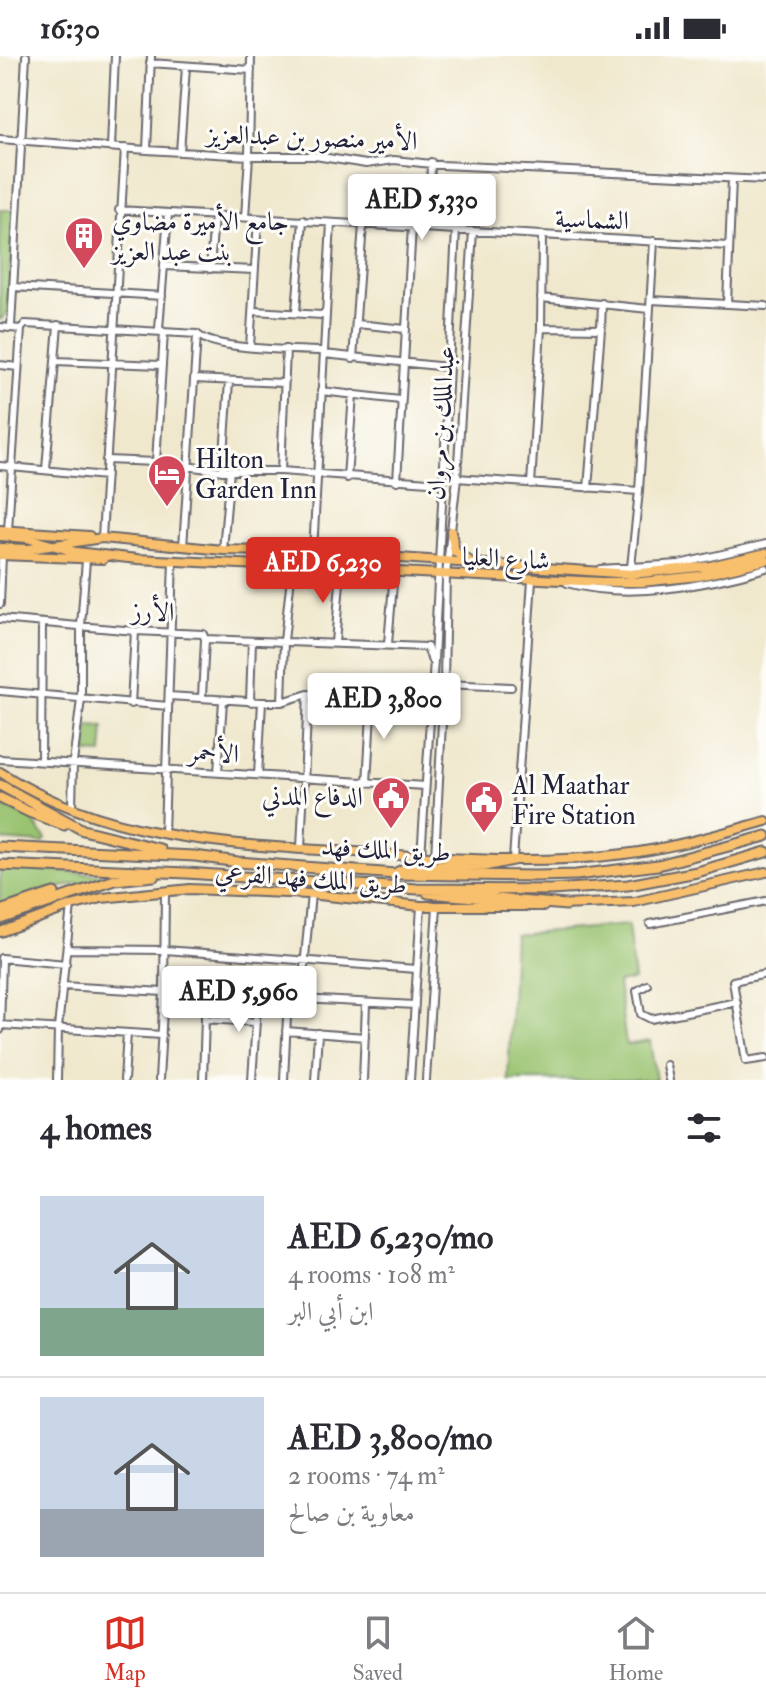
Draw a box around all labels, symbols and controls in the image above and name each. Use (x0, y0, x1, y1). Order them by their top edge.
text: 16:30 (40, 10, 100, 47)
street label: الأمير منصور بن عبدالعزيز (203, 115, 418, 158)
pin: AED 5,330 (330, 174, 514, 242)
text: AED 5,330 (366, 184, 478, 216)
place label: جامع الأميرة مضاوي بنت عبد العزيز (109, 203, 289, 268)
street label: الشماسية (554, 203, 629, 237)
building icon: جامع الأميرة مضاوي بنت عبد العزيز (63, 215, 105, 270)
street label: عبدالملك بن مروان (420, 345, 463, 501)
place label: Hilton Garden Inn (195, 444, 317, 506)
hotel icon: Hilton Garden Inn (146, 453, 188, 508)
pin: AED 6,230 (231, 537, 415, 605)
street label: شارع العليا (461, 541, 551, 582)
text: AED 6,230 (264, 547, 382, 579)
street label: الأرز (128, 592, 175, 629)
pin: AED 3,800 (292, 673, 476, 741)
text: AED 3,800 (326, 683, 442, 715)
street label: الأحمر (185, 732, 240, 771)
place label: Al Maathar Fire Station (511, 770, 636, 832)
public building icon: الدفاع المدني (370, 775, 412, 830)
public building icon: Al Maathar Fire Station (463, 779, 505, 834)
place label: الدفاع المدني (262, 781, 363, 818)
street label: طريق الملك فهد (320, 831, 452, 869)
street label: طريق الملك فهد الفرعي (214, 856, 408, 907)
pin: AED 5,960 (147, 966, 331, 1034)
text: AED 5,960 (180, 976, 298, 1008)
icon: filters (682, 1106, 726, 1150)
text: 4 homes (40, 1107, 152, 1150)
text: AED 6,230/mo (288, 1216, 493, 1259)
icon: home (104, 1228, 200, 1324)
text: 4 rooms · 108 m² (288, 1259, 455, 1291)
text: ابن أبي البر (288, 1296, 374, 1328)
text: AED 3,800/mo (288, 1417, 492, 1460)
icon: home (104, 1429, 200, 1525)
text: 2 rooms · 74 m² (288, 1460, 445, 1492)
text: معاوية بن صالح (288, 1497, 415, 1529)
tab: Map (103, 1611, 147, 1687)
tab: Saved (353, 1611, 403, 1687)
tab: Home (609, 1611, 663, 1687)

